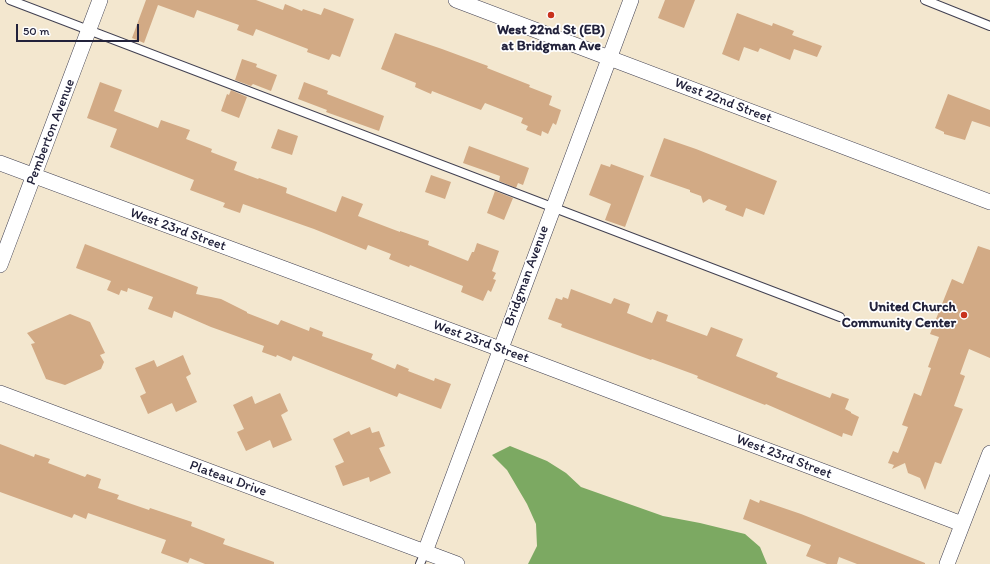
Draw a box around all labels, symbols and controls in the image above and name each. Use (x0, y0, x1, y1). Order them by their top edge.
marker: West 22nd St (EB) at Bridgman Ave (546, 10, 556, 20)
scale bar (18, 16, 141, 42)
place label: West 22nd St (EB) at Bridgman Ave (497, 22, 605, 54)
text: 50 m (23, 24, 49, 38)
street label: West 22nd Street (672, 75, 774, 127)
street label: Pemberton Avenue (23, 77, 79, 187)
street label: West 23rd Street (128, 205, 228, 255)
street label: Bridgman Avenue (501, 223, 553, 329)
place label: United Church Community Center (842, 299, 956, 332)
marker: United Church Community Center (959, 310, 969, 320)
street label: West 23rd Street (431, 317, 531, 367)
street label: West 23rd Street (734, 431, 834, 483)
street label: Plateau Drive (187, 457, 269, 501)

